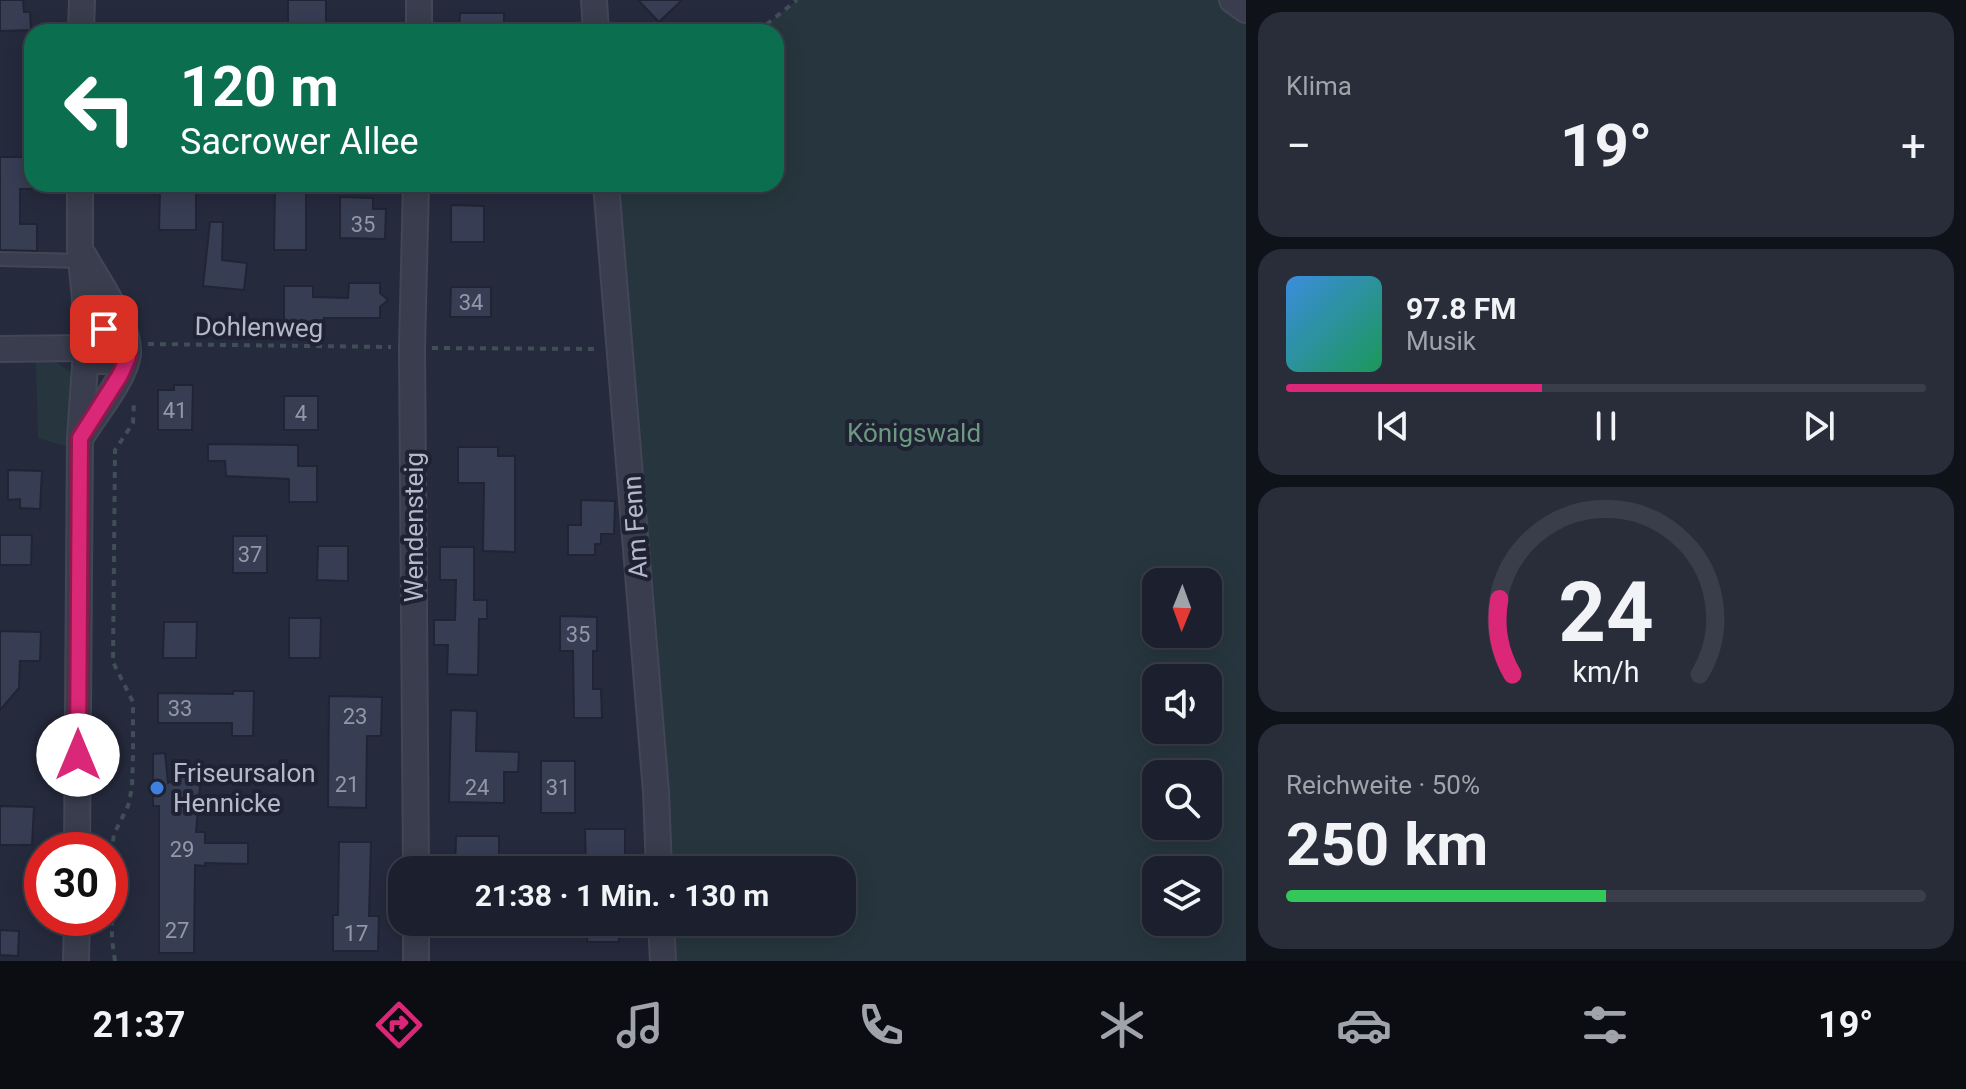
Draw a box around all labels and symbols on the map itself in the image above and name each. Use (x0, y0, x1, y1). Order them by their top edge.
house number: 35 (351, 212, 375, 237)
house number: 34 (459, 290, 483, 315)
pin (70, 295, 138, 363)
street label: Dohlenweg (194, 311, 324, 343)
house number: 41 (163, 398, 187, 423)
house number: 4 (295, 401, 307, 426)
park label: Königswald (847, 418, 981, 448)
street label: Wendensteig (399, 452, 429, 602)
street label: Am Fenn (616, 475, 654, 579)
house number: 37 (238, 542, 262, 567)
north arrow (1142, 568, 1222, 648)
house number: 35 (566, 622, 590, 647)
house number: 33 (168, 696, 192, 721)
house number: 23 (343, 704, 367, 729)
position arrow (36, 713, 120, 797)
place label: Friseursalon Hennicke (173, 758, 316, 818)
house number: 21 (335, 772, 359, 797)
house number: 24 (465, 775, 489, 800)
house number: 31 (546, 775, 570, 800)
marker: Friseursalon Hennicke (148, 779, 166, 797)
speed limit sign: 30 (24, 832, 128, 936)
house number: 29 (170, 837, 194, 862)
house number: 27 (165, 918, 189, 943)
house number: 17 (344, 921, 368, 946)

